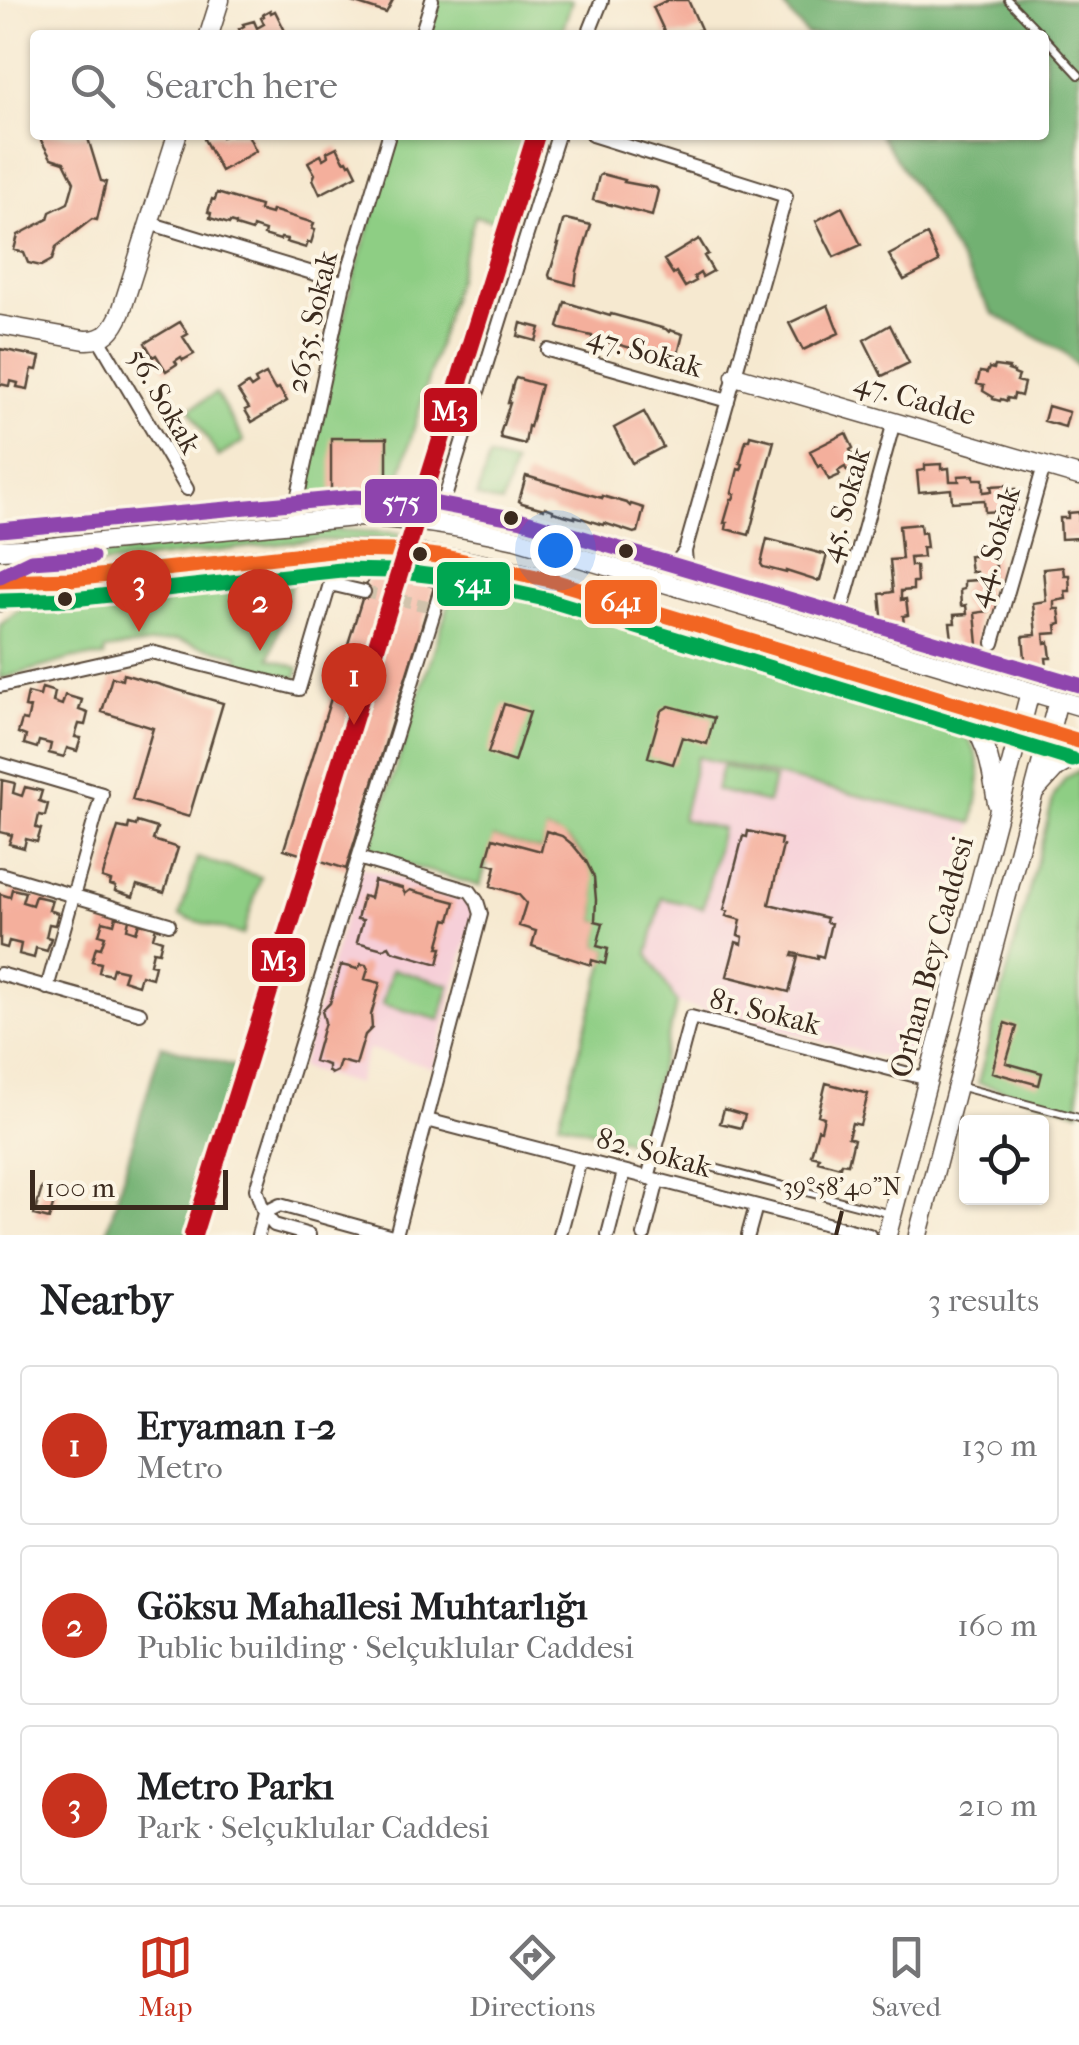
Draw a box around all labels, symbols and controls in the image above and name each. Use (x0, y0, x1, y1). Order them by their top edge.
search box (30, 30, 1049, 140)
icon: search (65, 58, 120, 113)
text: Search here (145, 63, 338, 108)
street label: 2635. Sokak (279, 247, 345, 396)
street label: 47. Sokak (583, 319, 707, 385)
street label: 56. Sokak (120, 342, 209, 461)
street label: 47. Cadde (850, 365, 980, 433)
line badge: M3 (422, 386, 479, 434)
text: M3 (431, 394, 469, 427)
street label: 45. Sokak (812, 443, 878, 566)
line badge: 575 (363, 477, 439, 525)
street label: 44. Sokak (960, 482, 1028, 611)
text: 575 (382, 485, 420, 518)
unlabelled marker (501, 508, 521, 528)
your location (530, 525, 581, 576)
unlabelled marker (616, 541, 636, 561)
unlabelled marker (410, 544, 430, 564)
pin: 3 (106, 550, 172, 632)
line badge: 541 (435, 560, 512, 608)
text: 541 (454, 567, 492, 601)
pin: 2 (228, 568, 292, 651)
line badge: 641 (583, 578, 659, 626)
text: 641 (600, 585, 642, 619)
unlabelled marker (55, 589, 75, 609)
pin: 1 (322, 642, 386, 725)
street label: Orhan Bey Caddesi (883, 832, 981, 1082)
line badge: M3 (250, 936, 307, 984)
text: M3 (260, 944, 298, 977)
street label: 81. Sokak (706, 981, 825, 1043)
map controls (959, 1115, 1049, 1205)
button: locate (959, 1115, 1049, 1205)
street label: 82. Sokak (593, 1121, 716, 1185)
scale bar (30, 1165, 228, 1210)
text: 100 m (45, 1171, 115, 1204)
text: 39°58'40"N (783, 1172, 901, 1201)
text: Nearby (40, 1276, 172, 1325)
text: 3 results (928, 1282, 1039, 1319)
text: Eryaman 1-2 (137, 1404, 336, 1449)
text: 1 (69, 1427, 80, 1464)
text: 130 m (961, 1427, 1037, 1464)
text: Metro (137, 1449, 223, 1486)
text: Göksu Mahallesi Muhtarlığı (137, 1584, 587, 1629)
text: 2 (66, 1607, 83, 1644)
text: 160 m (957, 1607, 1037, 1644)
text: Public building · Selçuklular Caddesi (137, 1629, 634, 1666)
text: Metro Parkı (137, 1764, 334, 1809)
text: 3 (68, 1787, 81, 1824)
text: 210 m (958, 1787, 1037, 1824)
text: Park · Selçuklular Caddesi (137, 1809, 490, 1846)
tab: Map (138, 1930, 193, 2023)
tab: Directions (469, 1930, 595, 2023)
tab: Saved (871, 1930, 941, 2023)

